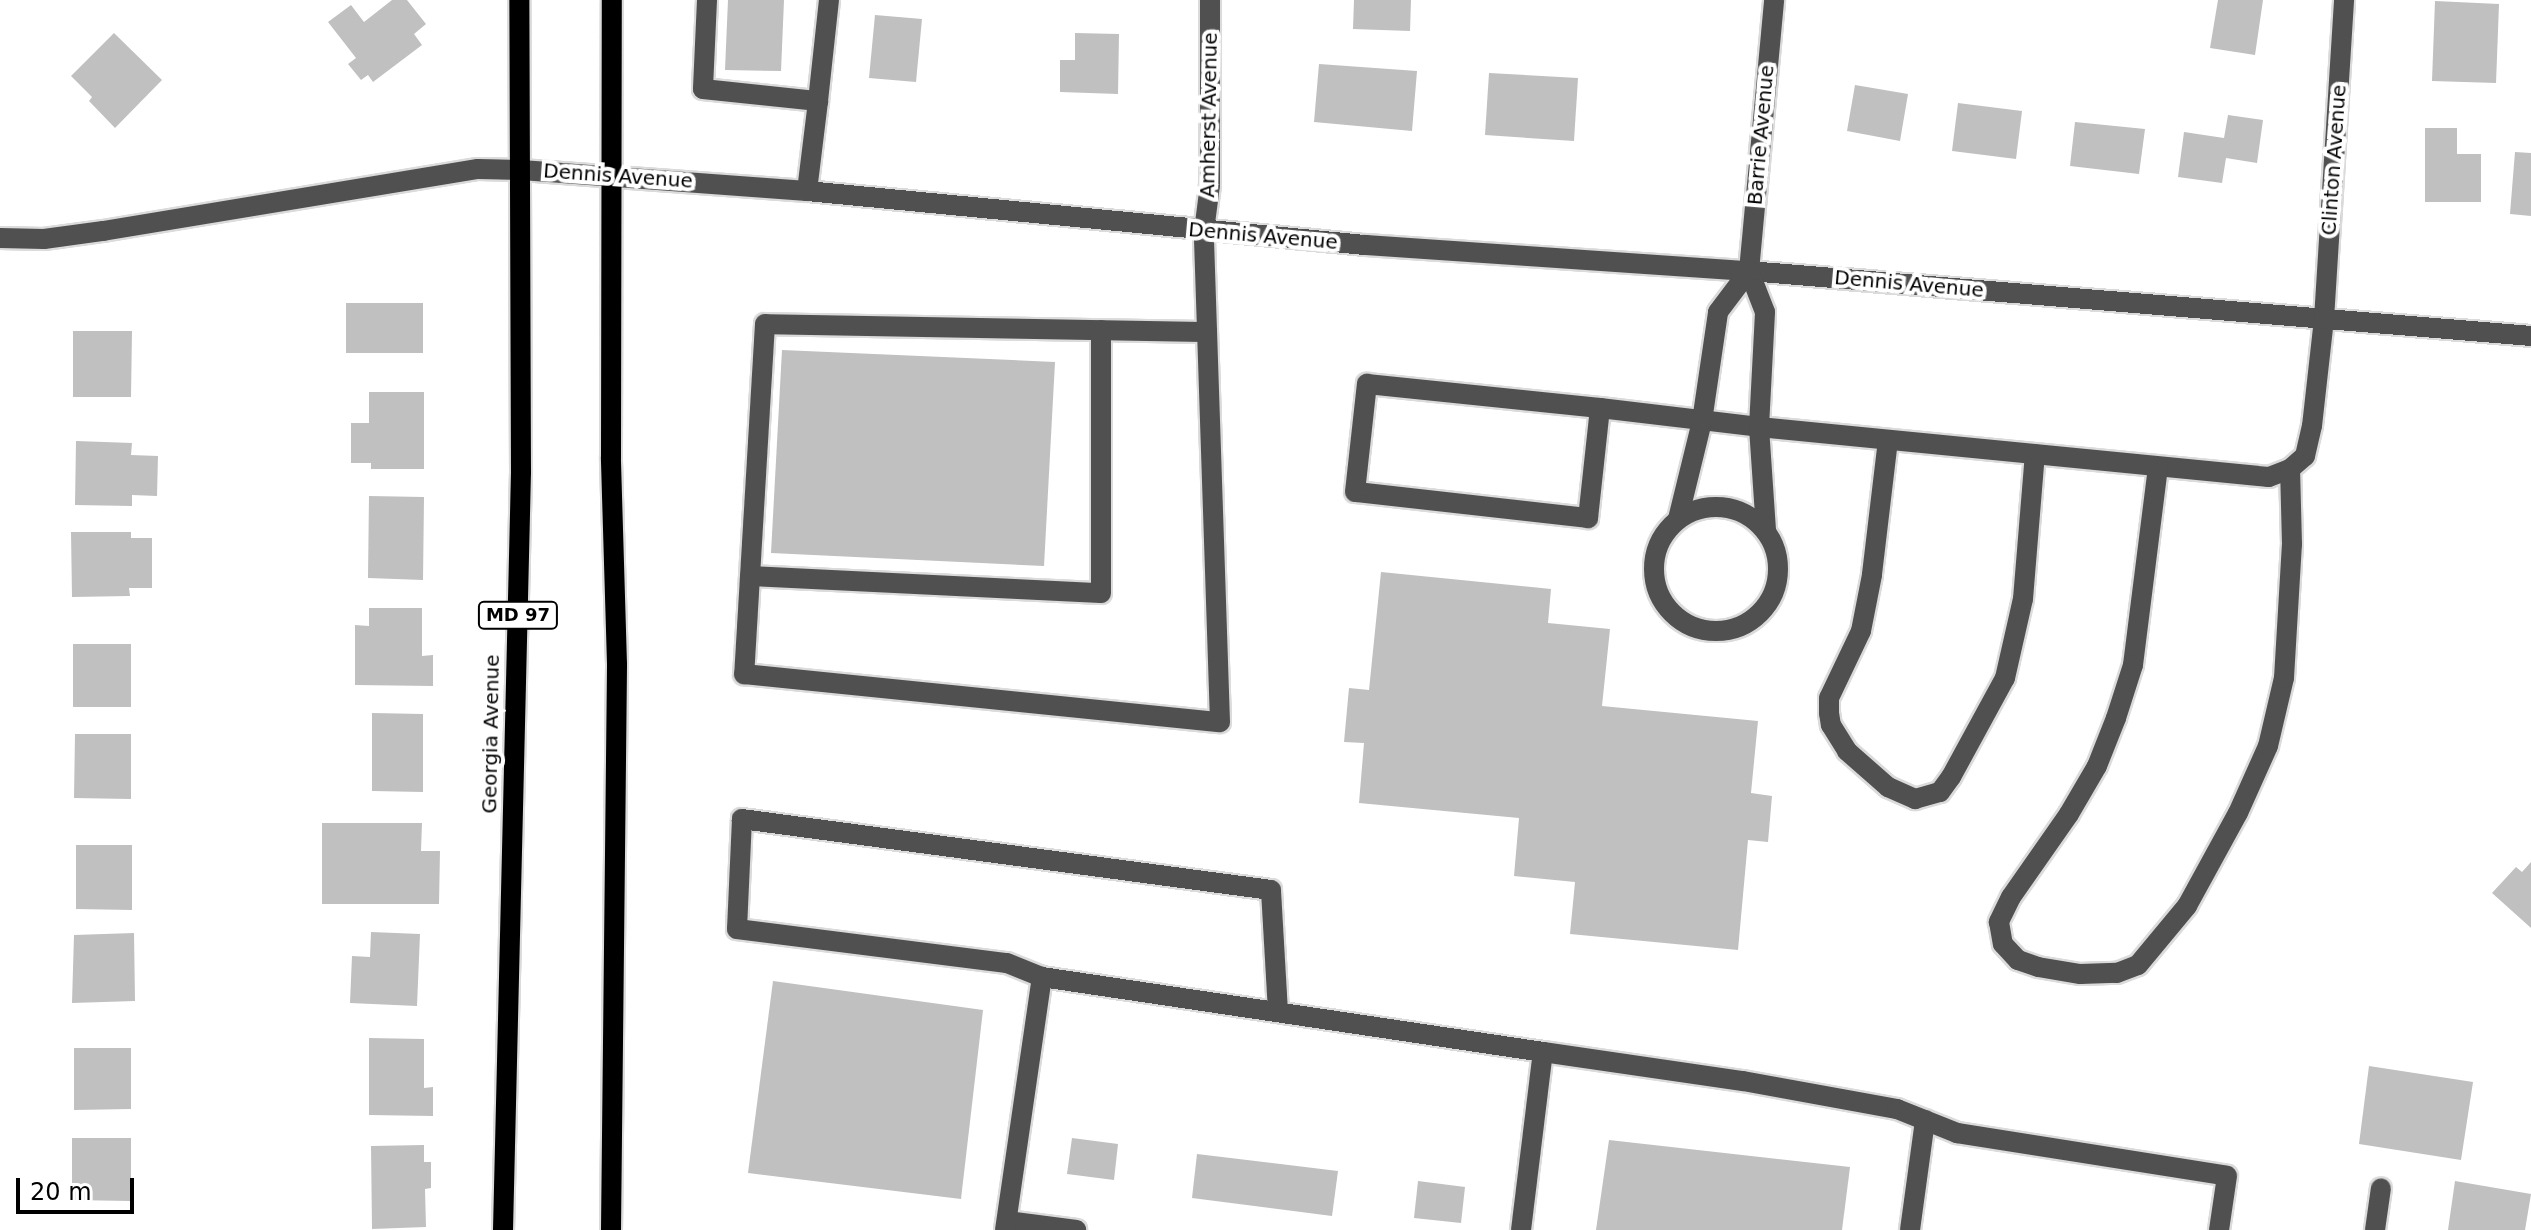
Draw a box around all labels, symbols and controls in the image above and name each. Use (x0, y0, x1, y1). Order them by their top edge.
street label: Amherst Avenue (1196, 32, 1222, 198)
street label: Barrie Avenue (1743, 64, 1779, 206)
street label: Clinton Avenue (2317, 84, 2351, 236)
street label: Dennis Avenue (542, 159, 694, 193)
street label: Dennis Avenue (1187, 218, 1339, 254)
street label: Dennis Avenue (1833, 266, 1985, 302)
road number: MD 97 (476, 601, 560, 629)
street label: Georgia Avenue (478, 654, 504, 814)
scale bar (20, 1162, 138, 1212)
text: 20 m (30, 1178, 92, 1206)

